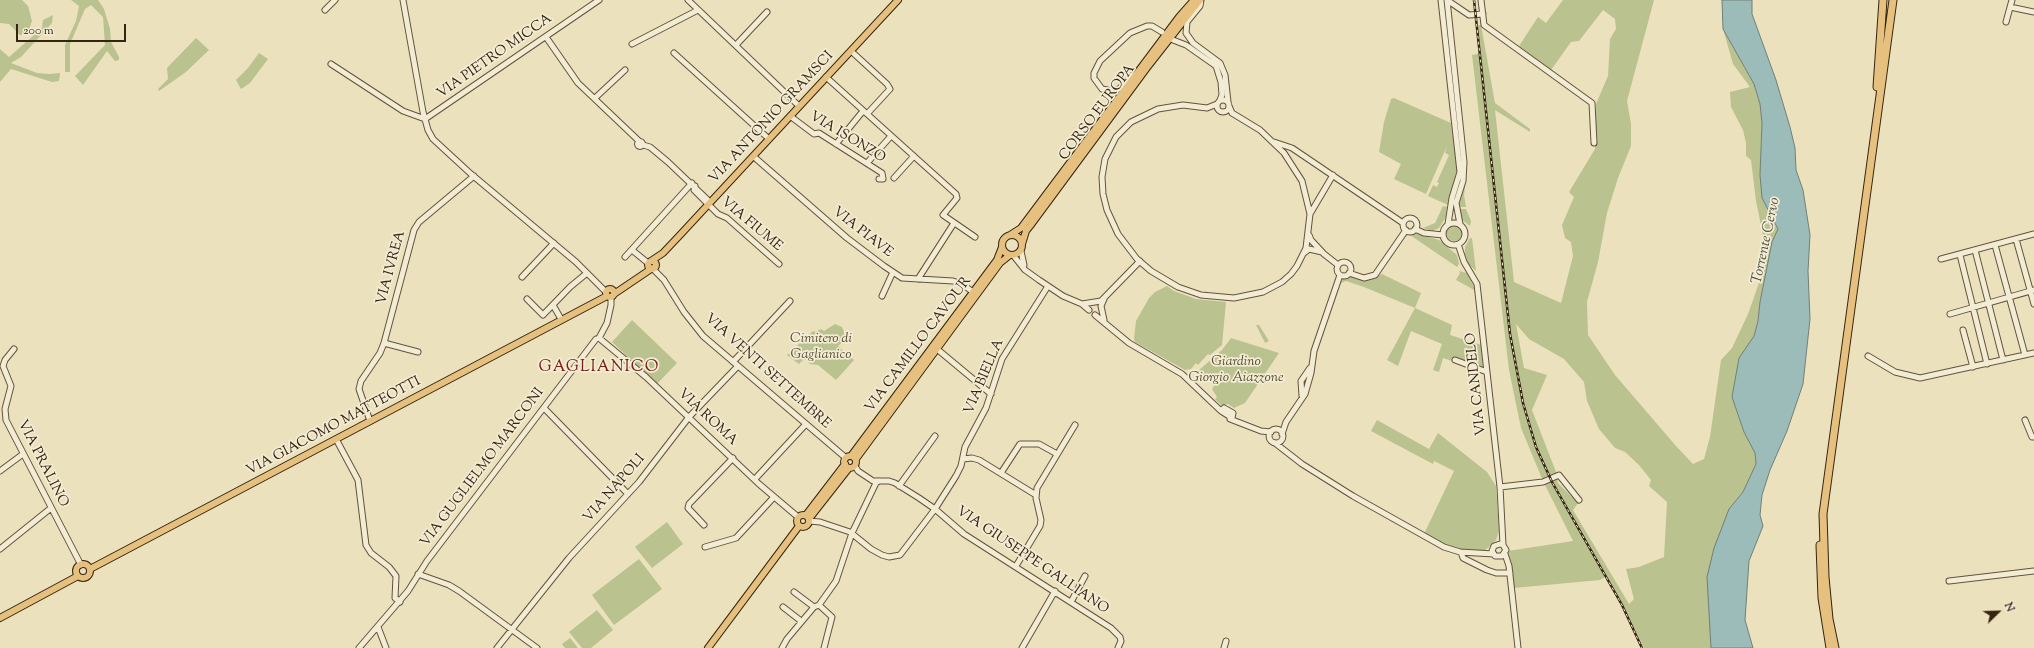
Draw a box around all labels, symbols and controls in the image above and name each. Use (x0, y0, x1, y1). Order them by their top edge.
street label: VIA PIETRO MICCA (434, 11, 556, 103)
scale bar (18, 16, 128, 42)
text: 200 m (23, 22, 54, 40)
street label: VIA ANTONIO GRAMSCI (706, 48, 838, 188)
street label: CORSO EUROPA (1056, 62, 1140, 164)
street label: VIA ISONZO (806, 109, 888, 167)
street label: VIA FIUME (717, 194, 785, 256)
water label: Torrente Cervo (1749, 196, 1785, 286)
street label: VIA PIAVE (829, 204, 895, 262)
street label: VIA IVREA (374, 229, 410, 307)
street label: VIA CAMILLO CAVOUR (862, 274, 976, 416)
street label: VIA VENTI SETTEMBRE (701, 311, 833, 433)
park label: Cimitero di Gaglianico (790, 332, 852, 364)
street label: VIA CANDELO (1463, 332, 1491, 436)
street label: VIA BIELLA (962, 337, 1008, 417)
park label: Giardino Giorgio Aiazzone (1188, 355, 1284, 388)
district label: GAGLIANICO (539, 358, 659, 378)
street label: VIA GIACOMO MATTEOTTI (244, 374, 424, 480)
street label: VIA GUGLIELMO MARCONI (418, 385, 548, 551)
street label: VIA ROMA (674, 386, 740, 450)
street label: VIA PRALINO (13, 418, 71, 510)
street label: VIA NAPOLI (581, 451, 649, 527)
street label: VIA GIUSEPPE GALLIANO (952, 504, 1112, 618)
north arrow (1978, 592, 2018, 632)
text: N (2000, 600, 2018, 614)

